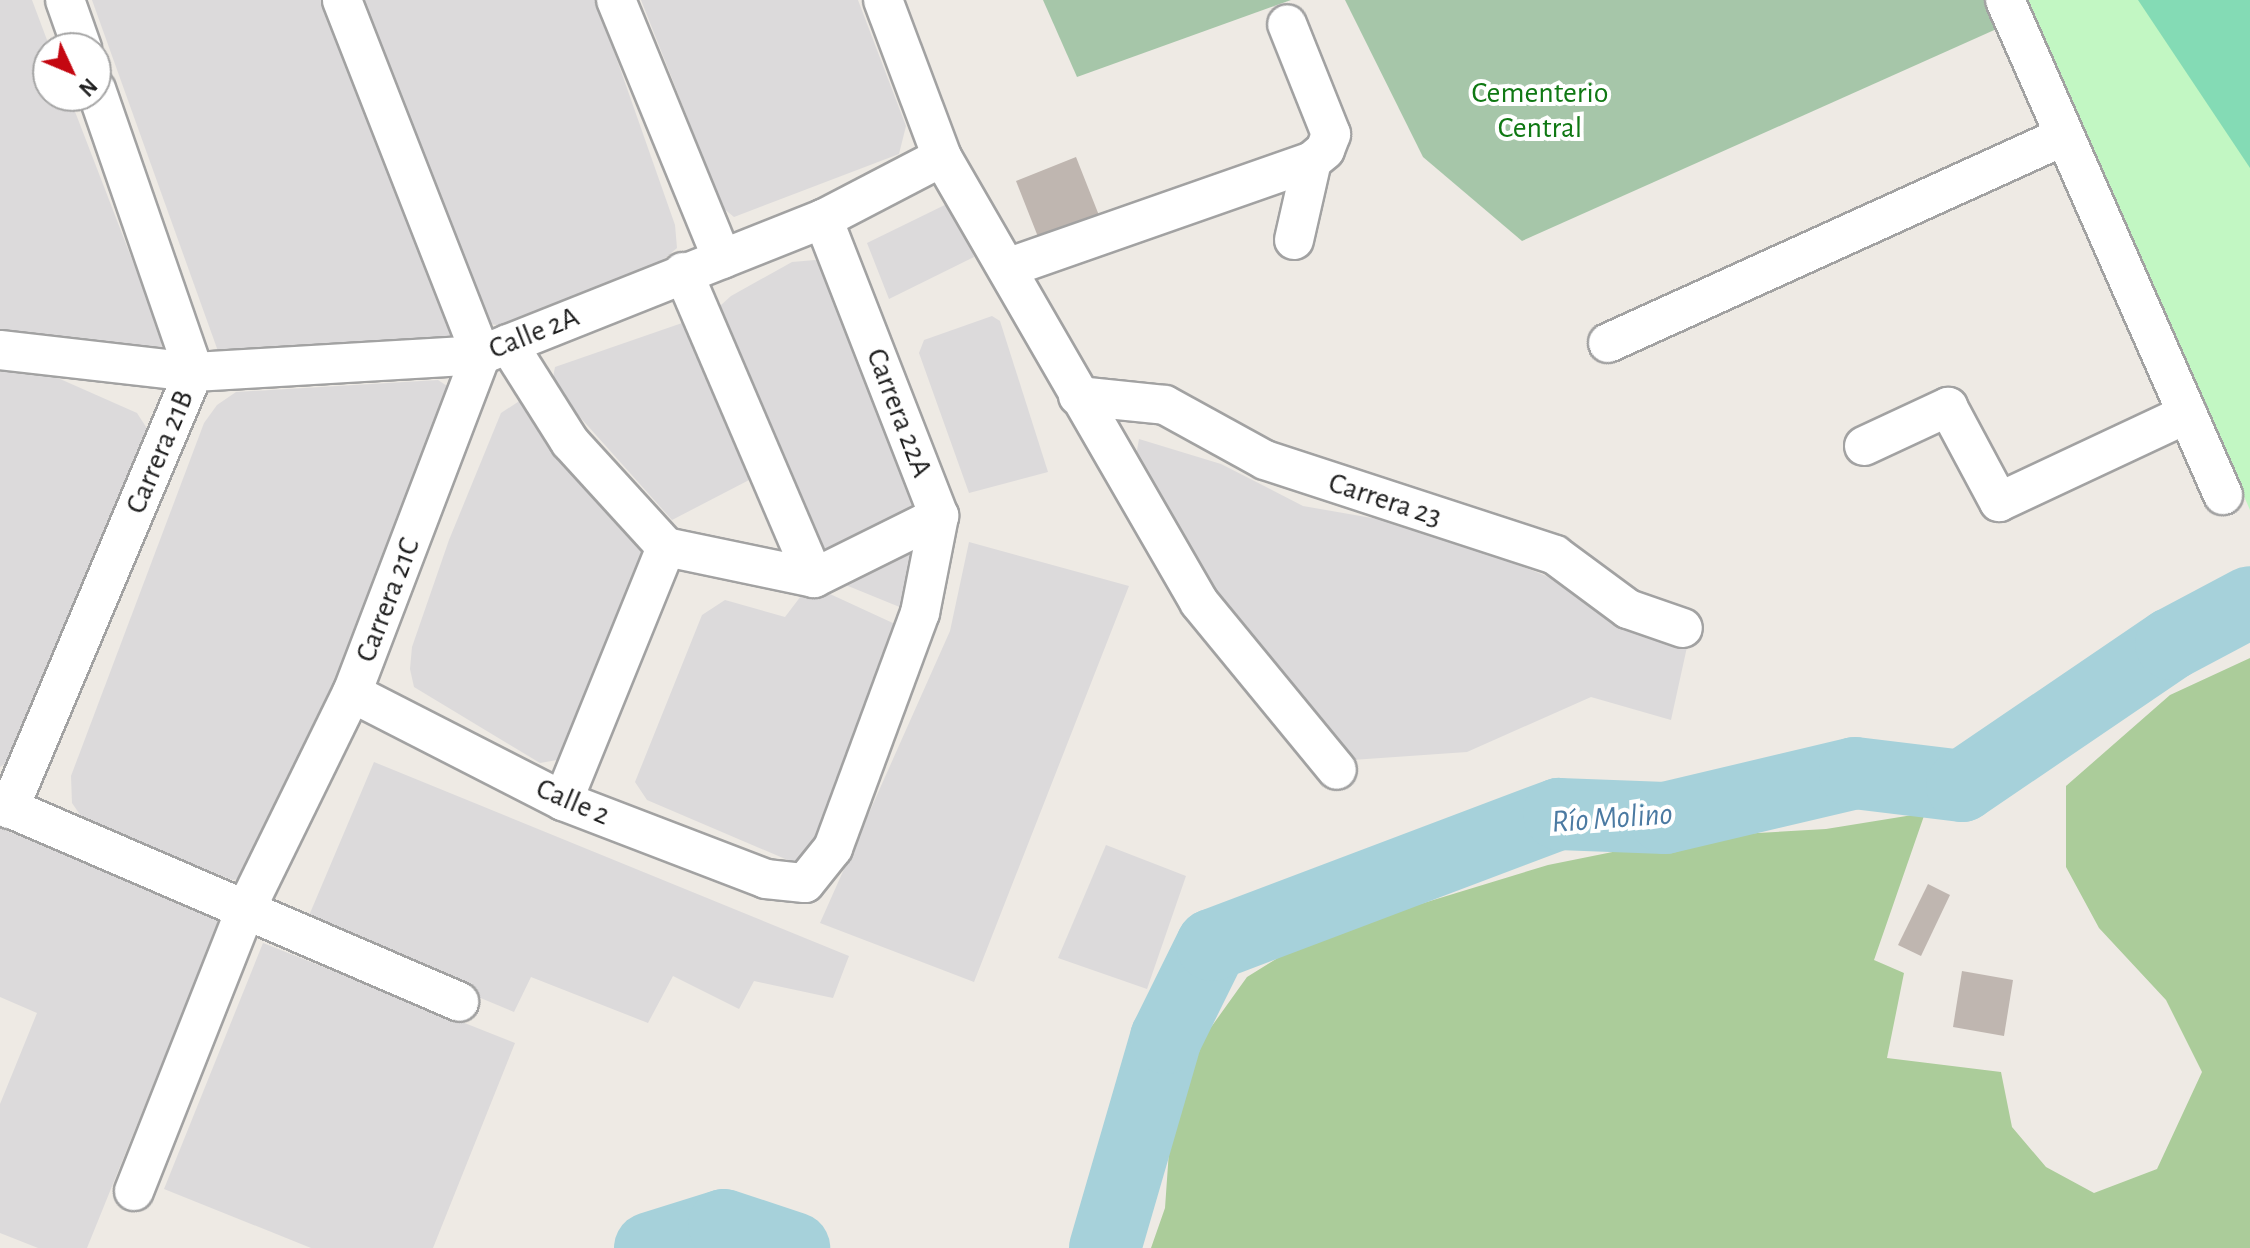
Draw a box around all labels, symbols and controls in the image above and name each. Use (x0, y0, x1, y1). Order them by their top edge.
north arrow (32, 32, 112, 112)
text: N (75, 74, 101, 100)
park label: Cementerio Central (1472, 75, 1608, 146)
street label: Calle 2A (484, 299, 584, 367)
street label: Carrera 22A (858, 343, 940, 483)
street label: Carrera 21B (118, 385, 202, 519)
street label: Carrera 23 (1324, 465, 1446, 535)
street label: Carrera 21C (348, 533, 428, 667)
street label: Calle 2 (531, 770, 615, 834)
water label: Río Molino (1550, 795, 1674, 841)

